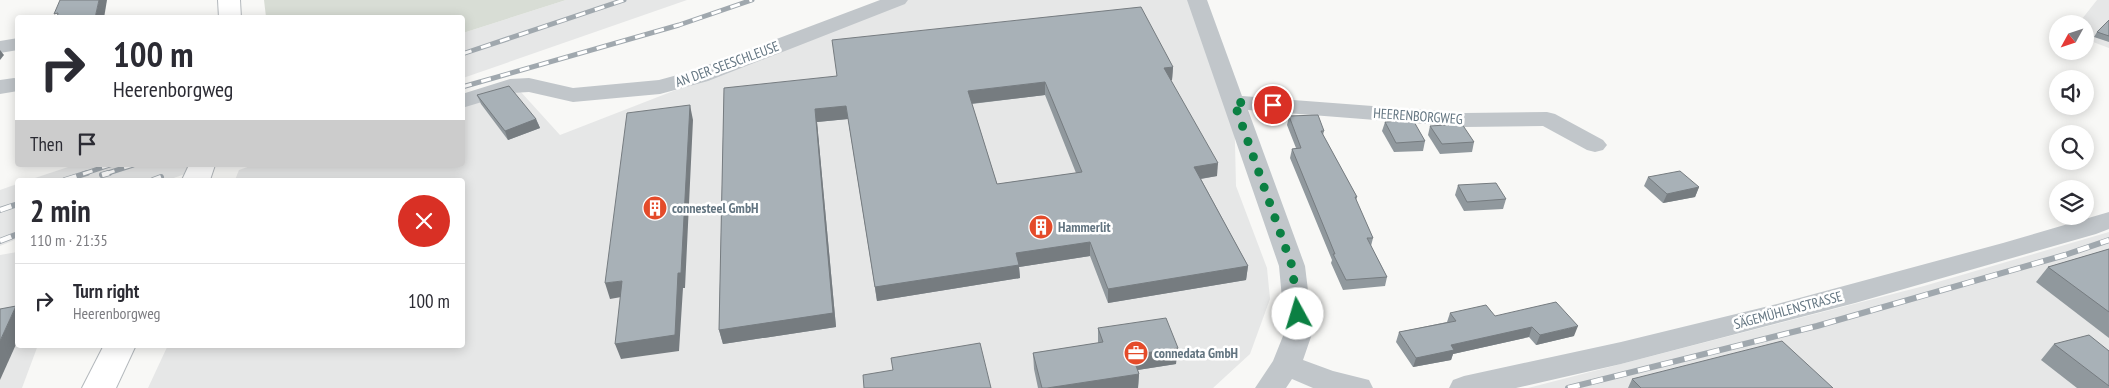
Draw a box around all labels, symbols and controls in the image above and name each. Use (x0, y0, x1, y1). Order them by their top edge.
north arrow (2049, 15, 2094, 60)
map controls (2049, 15, 2094, 225)
text: 100 m (113, 31, 194, 77)
icon: right (30, 35, 95, 100)
street label: AN DER SEESCHLEUSE (673, 37, 781, 91)
button: sound (2049, 70, 2094, 115)
text: Heerenborgweg (113, 75, 233, 103)
pin (1252, 84, 1294, 126)
icon: arrive (1259, 91, 1287, 119)
street label: HEERENBORGWEG (1373, 104, 1463, 128)
button: search (2049, 125, 2094, 170)
icon: arrive (73, 130, 101, 158)
text: Then (30, 132, 63, 156)
button: layers (2049, 180, 2094, 225)
text: 2 min (30, 191, 91, 230)
button: close (398, 195, 450, 247)
building icon: connesteel GmbH (642, 195, 668, 221)
place label: connesteel GmbH (672, 199, 759, 217)
building icon: Hammerlit (1028, 214, 1054, 240)
place label: Hammerlit (1058, 218, 1111, 236)
text: 110 m · 21:35 (30, 230, 108, 250)
text: Turn right (73, 279, 139, 303)
icon: right (30, 287, 58, 315)
position arrow (1271, 287, 1323, 339)
street label: SÄGEMÜHLENSTRASSE (1732, 287, 1844, 333)
text: 100 m (408, 289, 450, 313)
text: Heerenborgweg (73, 303, 161, 323)
office icon: connedata GmbH (1123, 340, 1149, 366)
place label: connedata GmbH (1154, 344, 1238, 362)

